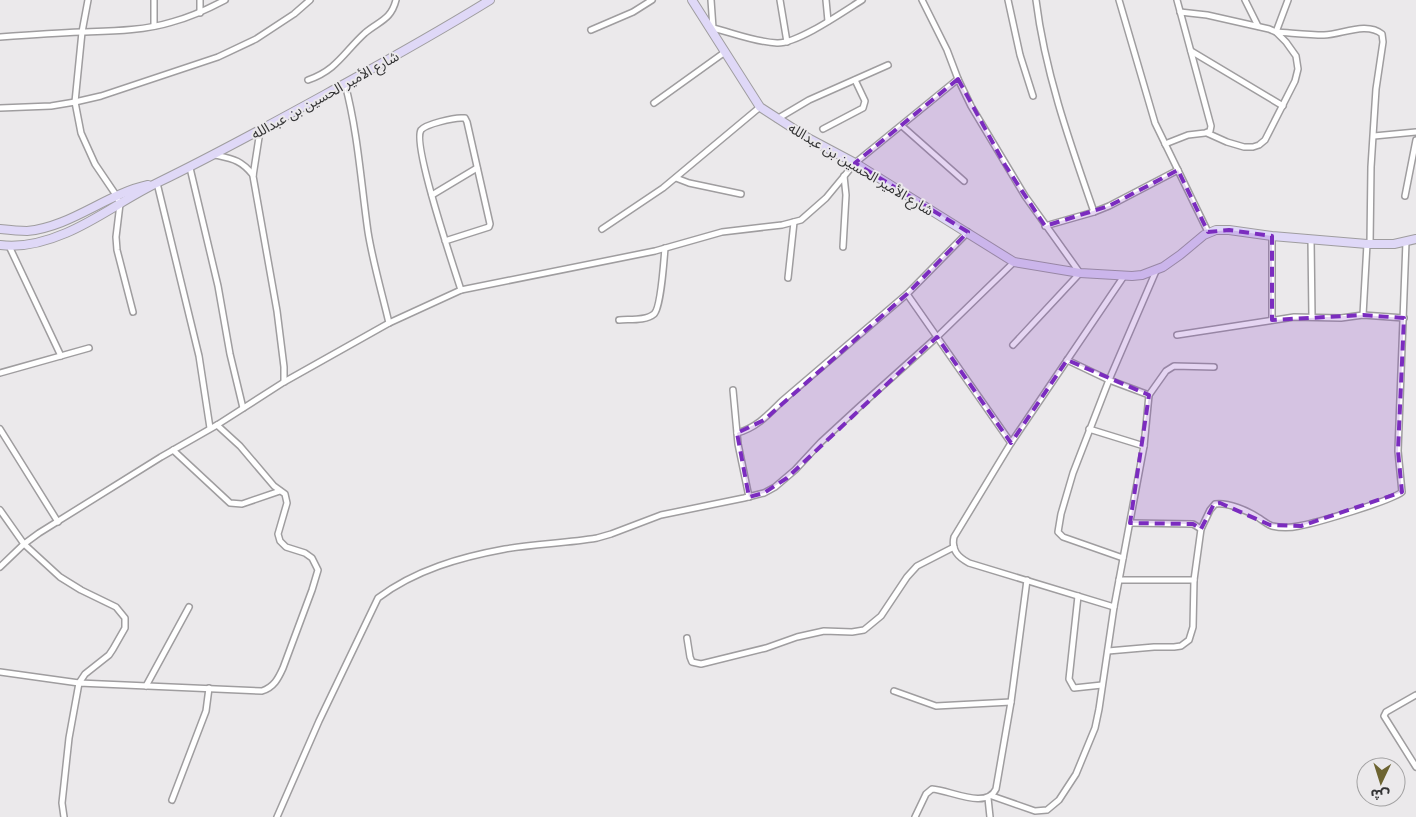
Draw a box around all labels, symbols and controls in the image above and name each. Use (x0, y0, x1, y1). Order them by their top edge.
street label: شارع الأمير الحسين بن عبدالله (248, 47, 403, 145)
street label: شارع الأمير الحسين بن عبدالله (784, 119, 937, 221)
north arrow (1356, 757, 1406, 807)
text: ش (1370, 785, 1390, 805)

